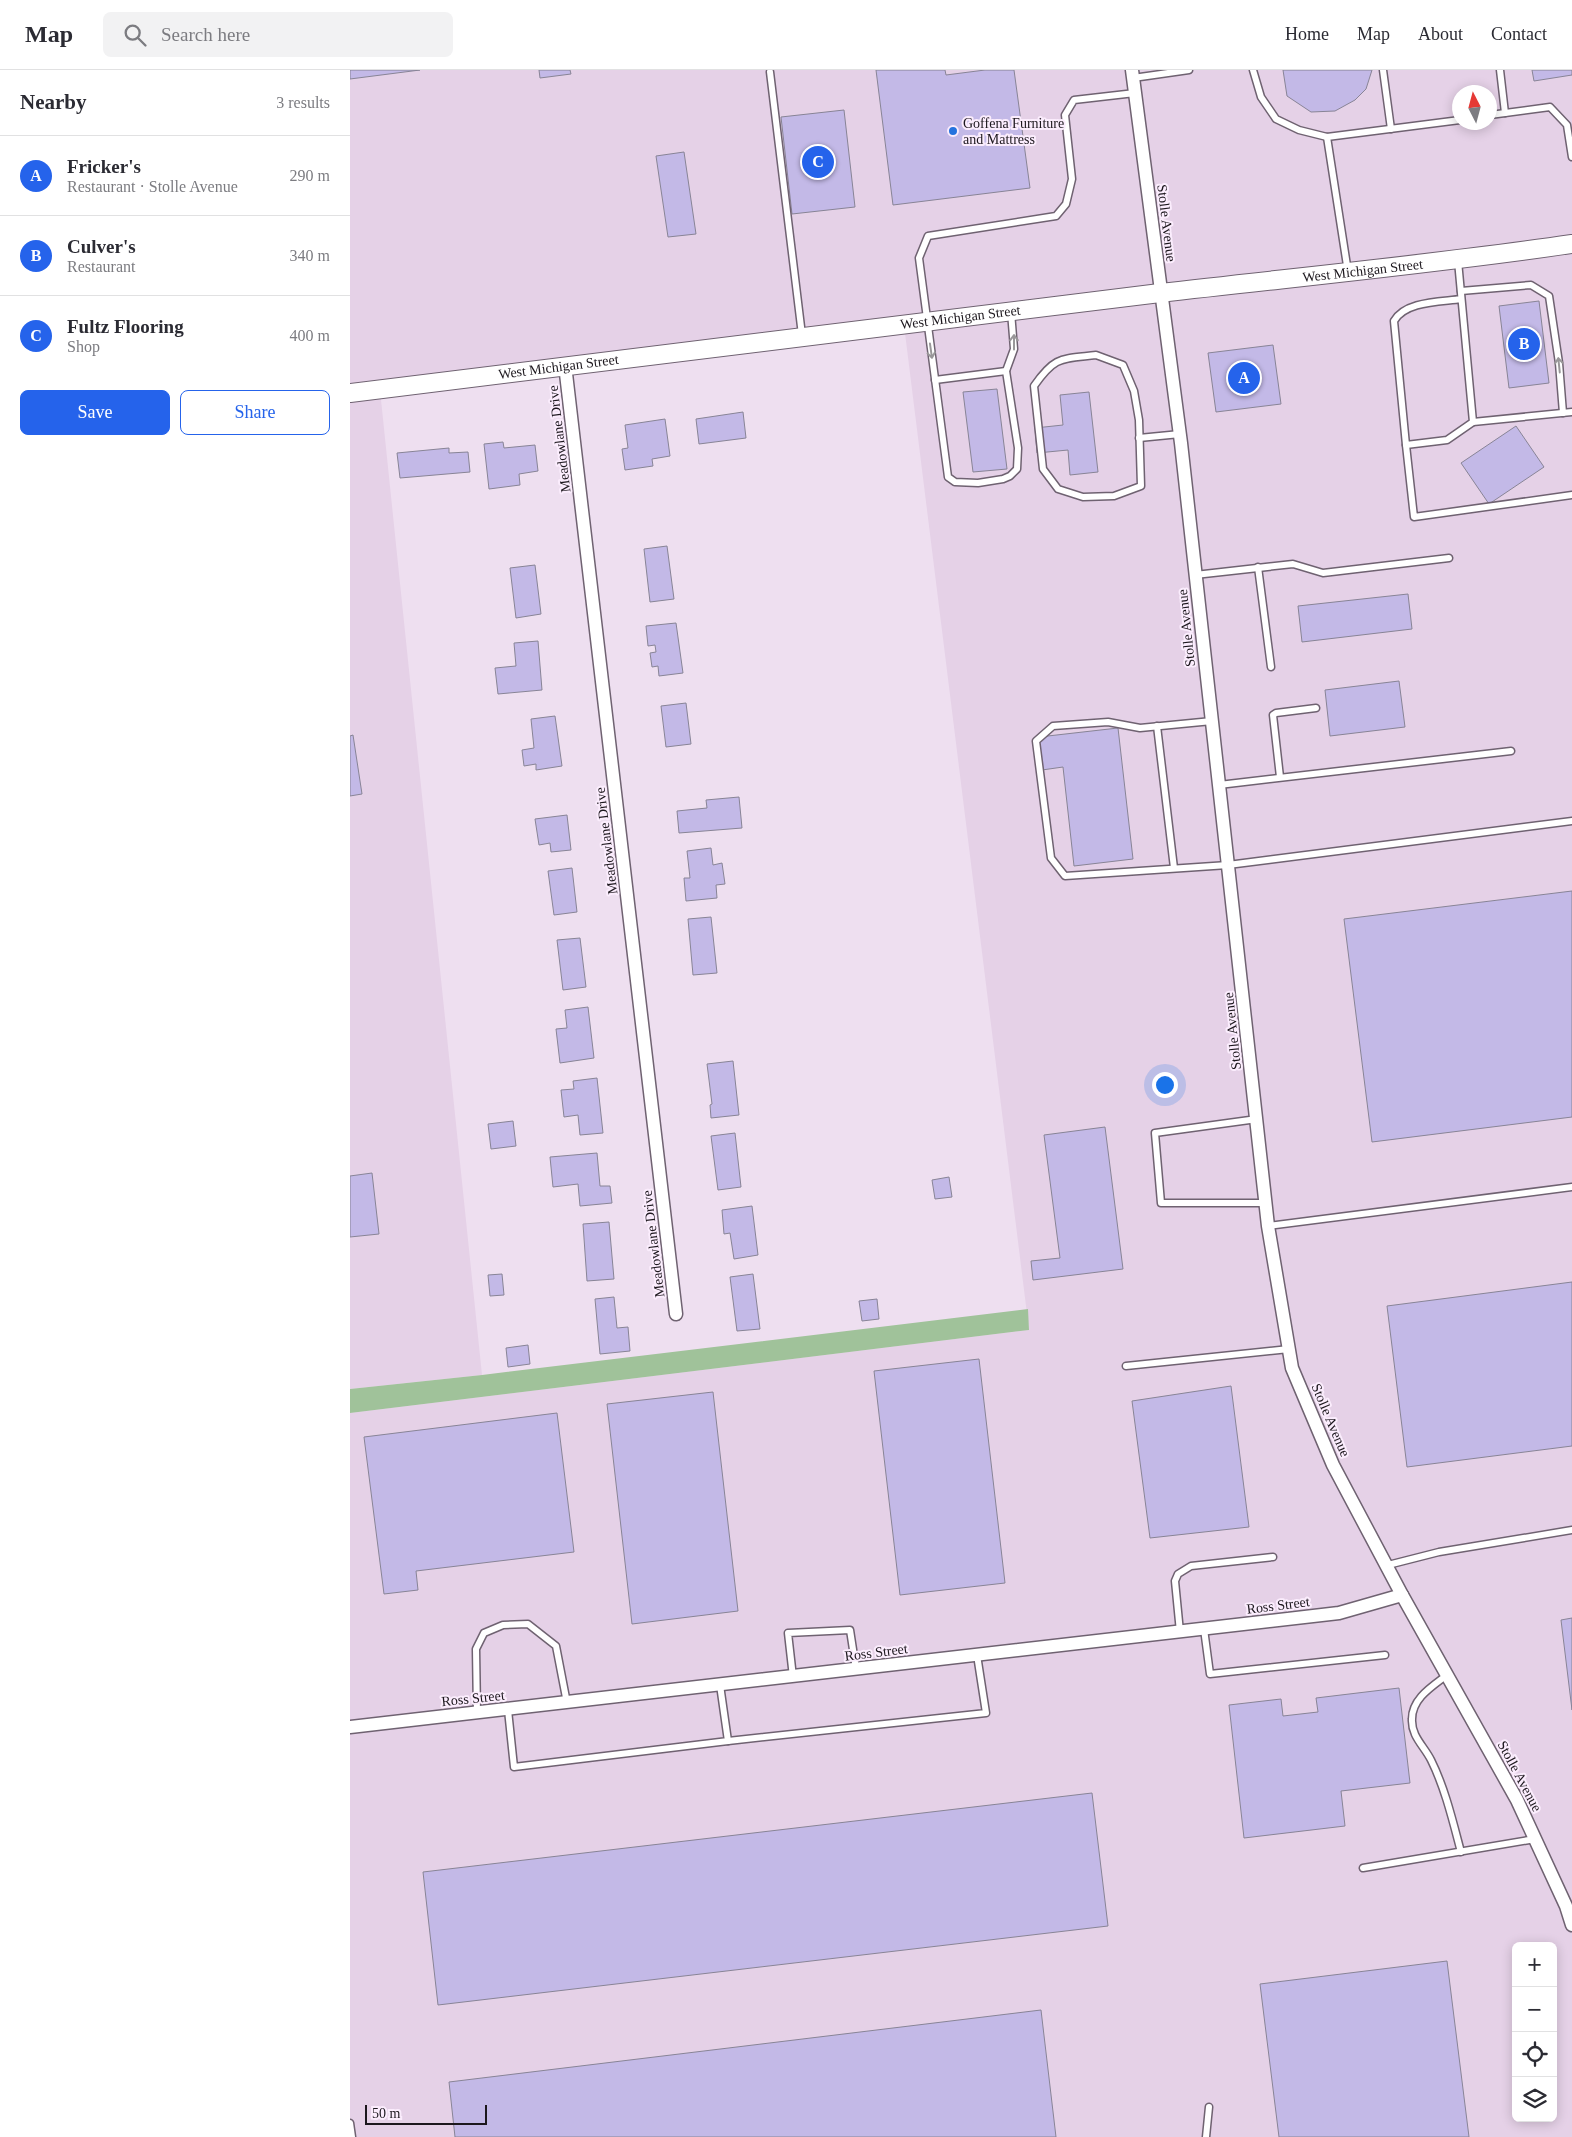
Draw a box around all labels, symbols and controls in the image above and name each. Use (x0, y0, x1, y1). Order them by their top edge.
search box (103, 12, 453, 57)
text: Map (25, 21, 73, 47)
icon: search (121, 21, 149, 49)
text: Search here (161, 24, 250, 45)
text: Home (1285, 24, 1329, 44)
text: Map (1357, 24, 1390, 44)
text: About (1418, 24, 1463, 44)
text: Contact (1491, 24, 1547, 44)
north arrow (1452, 85, 1497, 130)
text: Nearby (20, 90, 87, 114)
text: 3 results (276, 94, 330, 111)
place label: Goffena Furniture and Mattress (963, 116, 1064, 147)
marker: Goffena Furniture and Mattress (947, 125, 959, 137)
pin: C (802, 143, 834, 181)
text: Fricker's (67, 156, 141, 177)
text: A (30, 167, 42, 184)
text: 290 m (290, 167, 330, 184)
text: Restaurant · Stolle Avenue (67, 178, 238, 195)
street label: Stolle Avenue (1154, 183, 1179, 263)
text: Culver's (67, 236, 136, 257)
text: B (31, 247, 41, 264)
text: 340 m (290, 247, 330, 264)
street label: West Michigan Street (1302, 257, 1424, 285)
text: Restaurant (67, 258, 135, 275)
street label: West Michigan Street (899, 303, 1021, 332)
text: Fultz Flooring (67, 316, 184, 337)
pin: B (1508, 325, 1540, 363)
text: C (30, 327, 42, 344)
text: 400 m (290, 327, 330, 344)
one-way arrow (1009, 334, 1018, 350)
text: Shop (67, 338, 100, 355)
one-way arrow (926, 343, 936, 359)
street label: West Michigan Street (497, 352, 619, 382)
one-way arrow (1554, 357, 1564, 373)
pin: A (1228, 359, 1260, 397)
street label: Meadowlane Drive (545, 385, 574, 493)
button: Save (20, 390, 170, 435)
button: Share (180, 390, 330, 435)
street label: Stolle Avenue (1175, 588, 1198, 667)
street label: Meadowlane Drive (592, 787, 621, 895)
street label: Stolle Avenue (1221, 991, 1244, 1070)
your location (1152, 1072, 1178, 1098)
street label: Meadowlane Drive (639, 1190, 668, 1298)
street label: Stolle Avenue (1308, 1381, 1353, 1459)
street label: Ross Street (1246, 1594, 1311, 1617)
street label: Ross Street (844, 1641, 909, 1664)
street label: Ross Street (441, 1688, 505, 1709)
street label: Stolle Avenue (1495, 1738, 1544, 1814)
map controls (1512, 1942, 1557, 2122)
button: + (1512, 1942, 1557, 1987)
button: − (1512, 1987, 1557, 2032)
button: locate (1512, 2032, 1557, 2077)
button: layers (1512, 2077, 1557, 2122)
scale bar (365, 2102, 488, 2125)
text: 50 m (372, 2106, 400, 2121)

